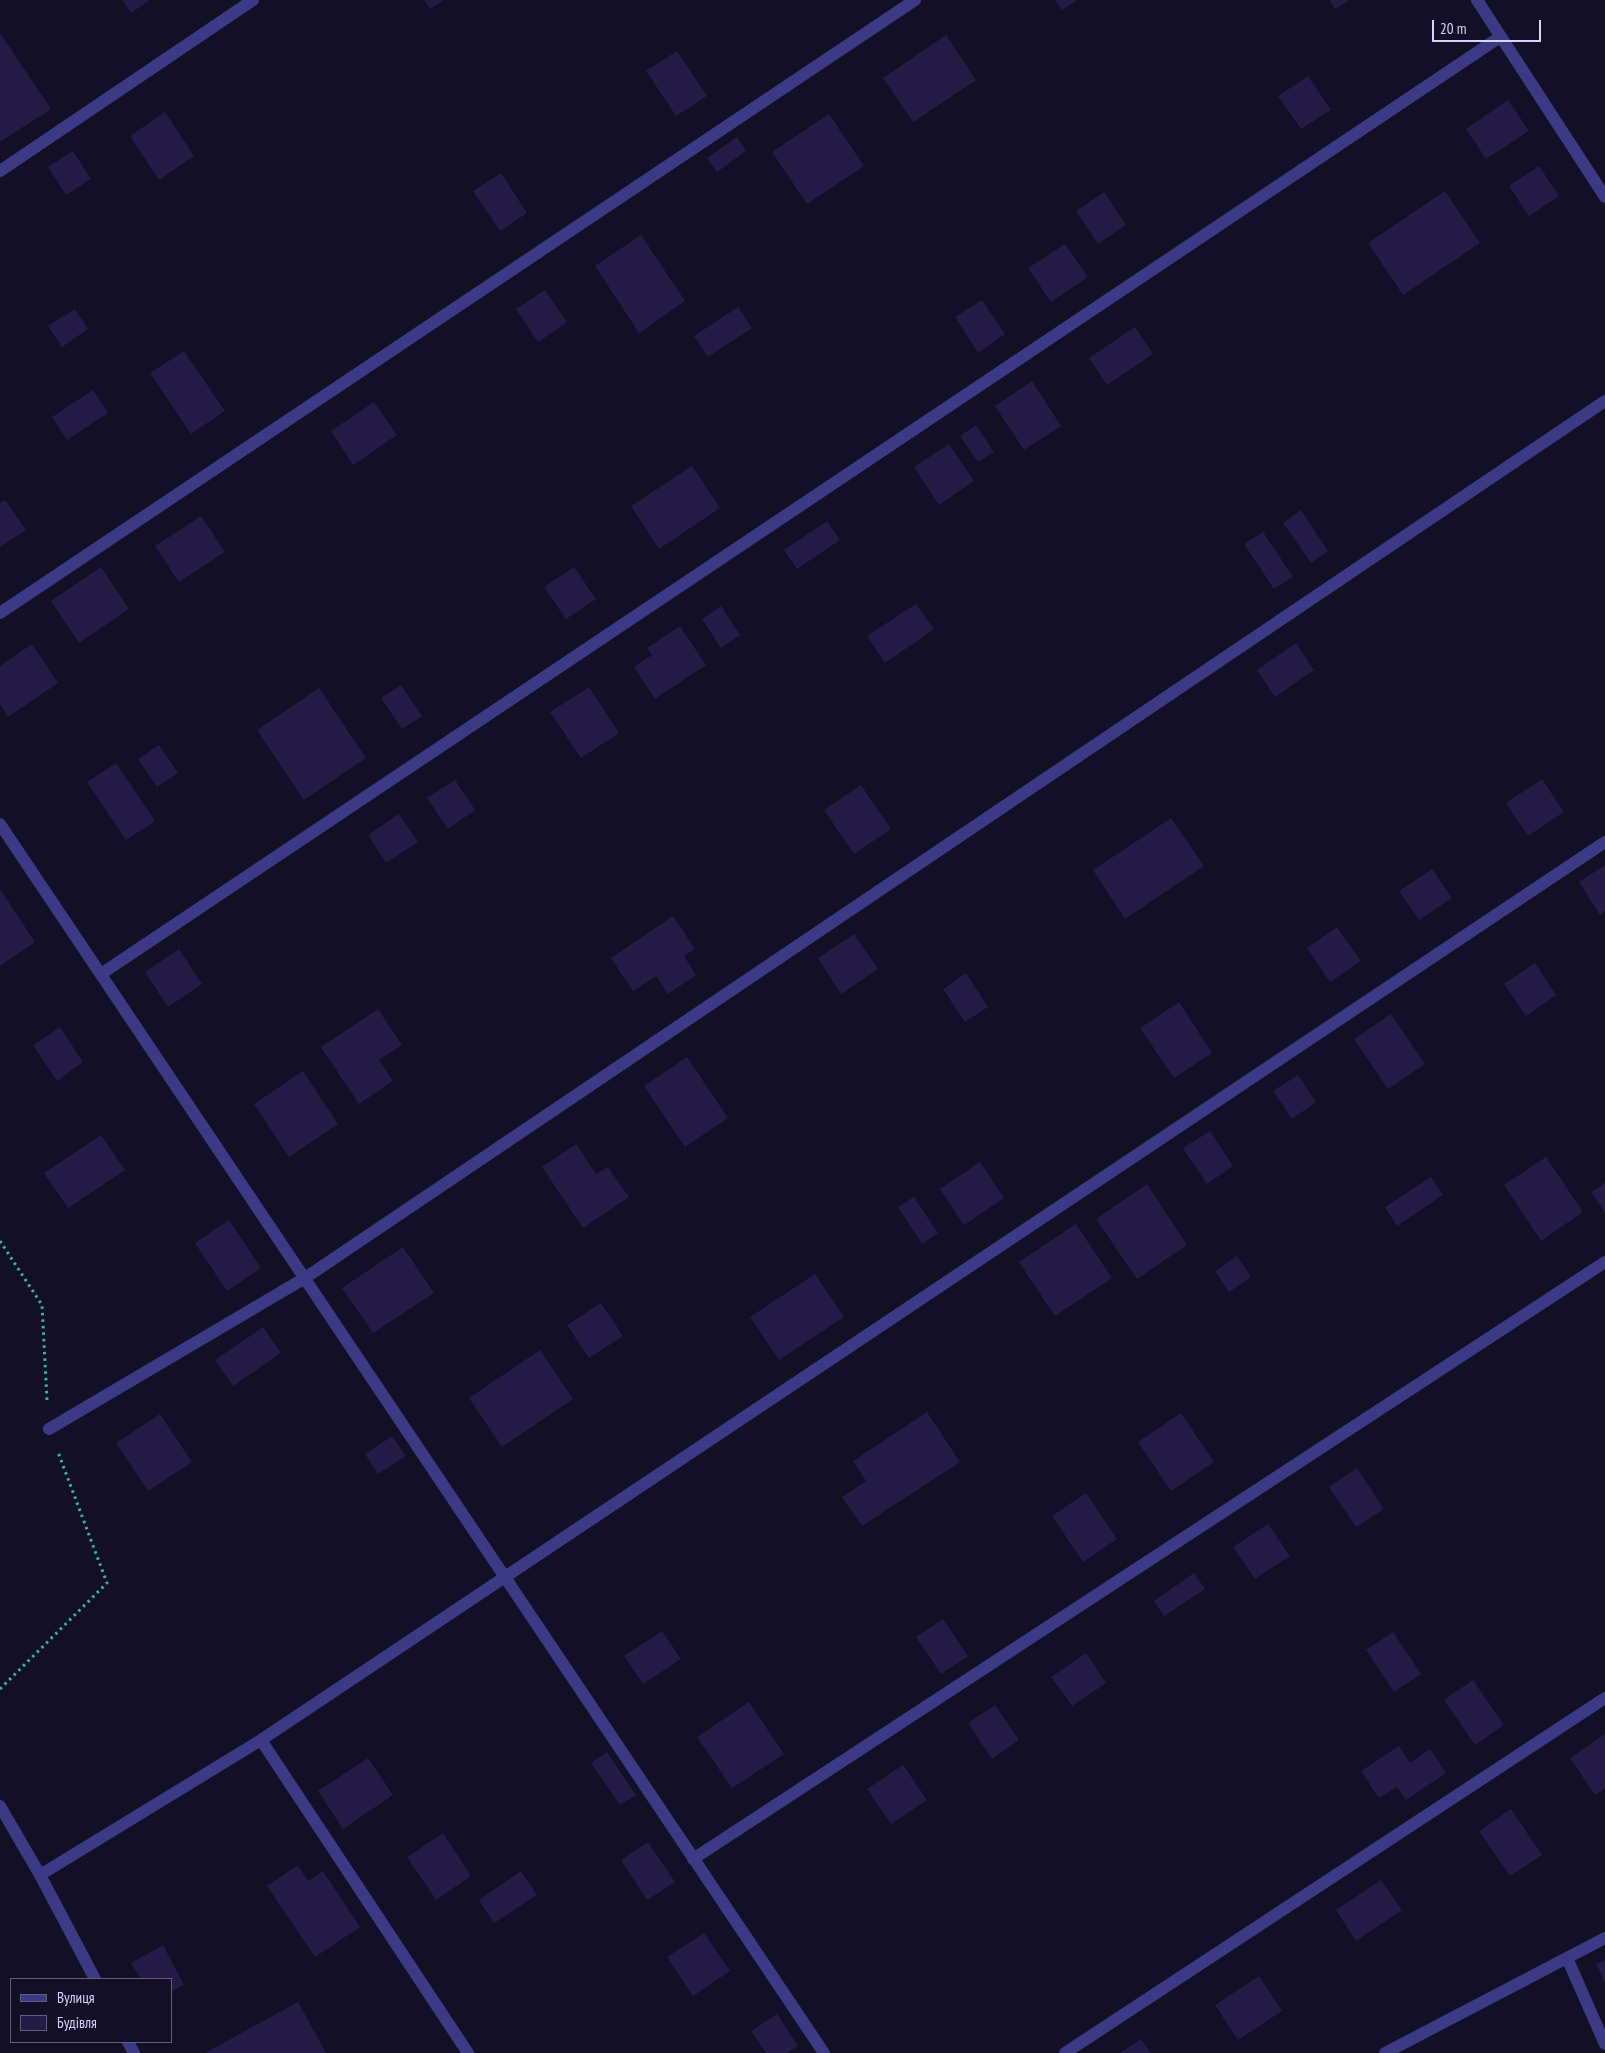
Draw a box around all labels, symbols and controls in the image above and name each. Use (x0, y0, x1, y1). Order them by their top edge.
scale bar (1435, 10, 1544, 42)
text: 20 m (1440, 19, 1466, 38)
legend (10, 1978, 172, 2043)
text: Вулиця (57, 1988, 95, 2007)
text: Будівля (57, 2013, 97, 2032)

